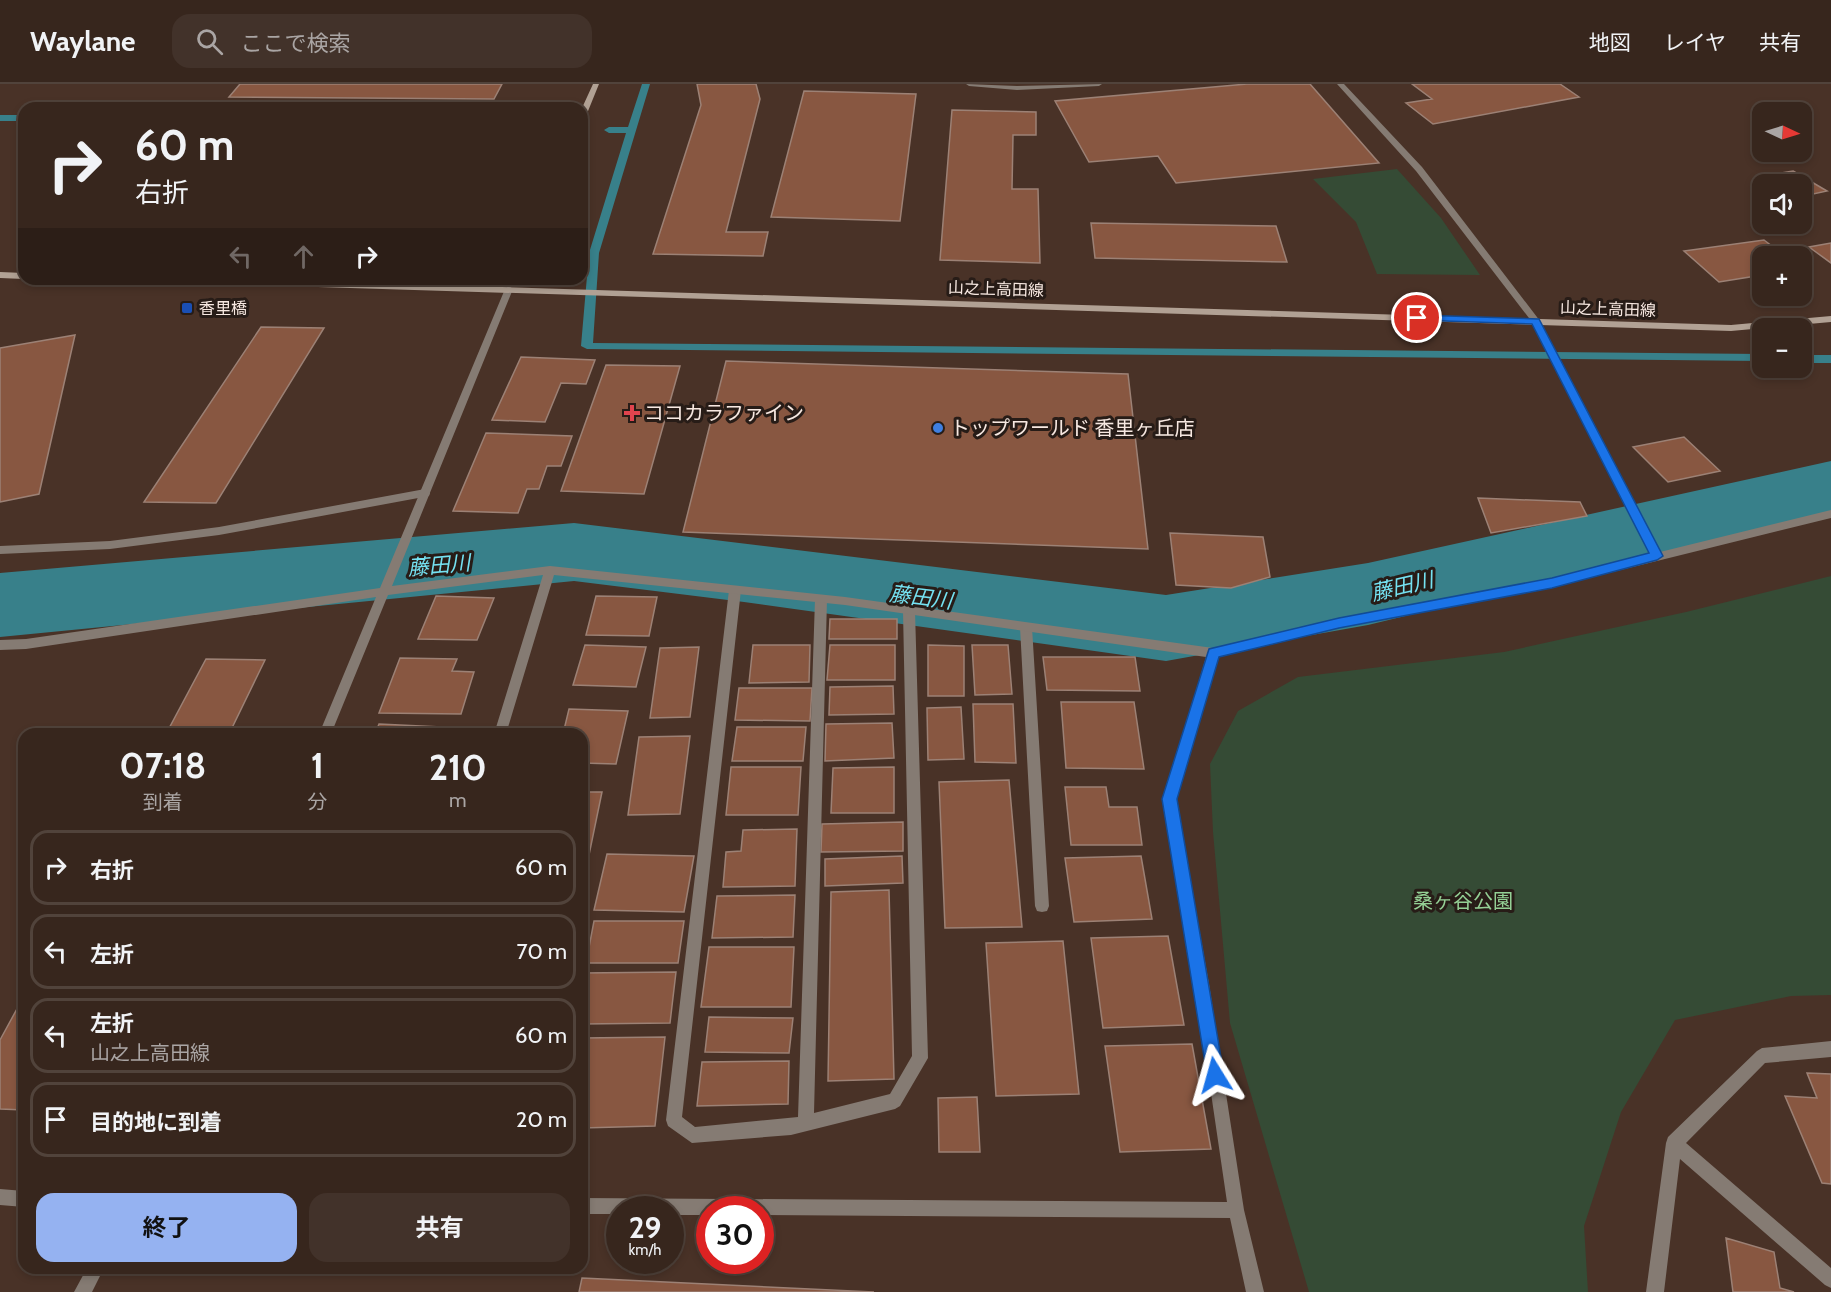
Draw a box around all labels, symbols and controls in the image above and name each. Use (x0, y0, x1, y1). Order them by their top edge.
search box (172, 14, 592, 68)
text: Waylane (30, 24, 136, 58)
icon: search (193, 25, 226, 58)
text: ここで検索 (241, 30, 351, 57)
text: 地図 (1589, 30, 1631, 55)
text: レイヤ (1664, 30, 1726, 55)
text: 共有 (1759, 30, 1801, 55)
north arrow (1752, 102, 1812, 162)
map controls (1752, 102, 1812, 378)
text: 60 m (135, 119, 234, 171)
icon: right (36, 126, 114, 204)
button: sound (1752, 174, 1812, 234)
text: 右折 (135, 176, 189, 209)
icon: left (224, 240, 257, 273)
icon: ahead (287, 240, 320, 273)
icon: right (350, 240, 383, 273)
button: + (1752, 246, 1812, 306)
street label: 山之上高田線 (948, 278, 1044, 300)
pin (1391, 292, 1442, 343)
street label: 山之上高田線 (1560, 298, 1656, 320)
place label: 香里橋 (199, 299, 247, 318)
marker: 香里橋 (180, 301, 194, 315)
icon: arrive (1400, 301, 1433, 334)
button: − (1752, 318, 1812, 378)
place label: ココカラファイン (644, 401, 804, 425)
marker: ココカラファイン (625, 406, 639, 420)
place label: トップワールド 香里ヶ丘店 (950, 416, 1195, 440)
marker: トップワールド 香里ヶ丘店 (931, 421, 945, 435)
water label: 藤田川 (407, 550, 473, 580)
water label: 藤田川 (1368, 566, 1437, 605)
water label: 藤田川 (888, 581, 956, 613)
text: 07:18 (119, 743, 206, 787)
text: 1 (311, 743, 324, 787)
text: 210 (429, 745, 487, 789)
text: m (449, 788, 467, 812)
text: 到着 (143, 790, 183, 814)
text: 分 (308, 790, 328, 814)
icon: right (39, 851, 72, 884)
text: 60 m (515, 854, 567, 881)
text: 右折 (90, 857, 134, 884)
park label: 桑ヶ谷公園 (1413, 889, 1513, 913)
icon: left (39, 935, 72, 968)
text: 70 m (517, 938, 567, 965)
text: 左折 (90, 941, 134, 968)
text: 左折 (90, 1010, 134, 1037)
icon: left (39, 1019, 72, 1052)
text: 60 m (515, 1022, 567, 1049)
text: 山之上高田線 (90, 1041, 210, 1065)
position arrow (1183, 1043, 1247, 1107)
icon: arrive (39, 1103, 72, 1136)
text: 20 m (516, 1106, 567, 1133)
text: 目的地に到着 (90, 1109, 222, 1136)
button: 終了 (36, 1193, 297, 1262)
button: 共有 (309, 1193, 570, 1262)
speed limit sign: 30 (696, 1196, 774, 1274)
text: 29 (629, 1209, 661, 1246)
text: km/h (629, 1241, 661, 1259)

